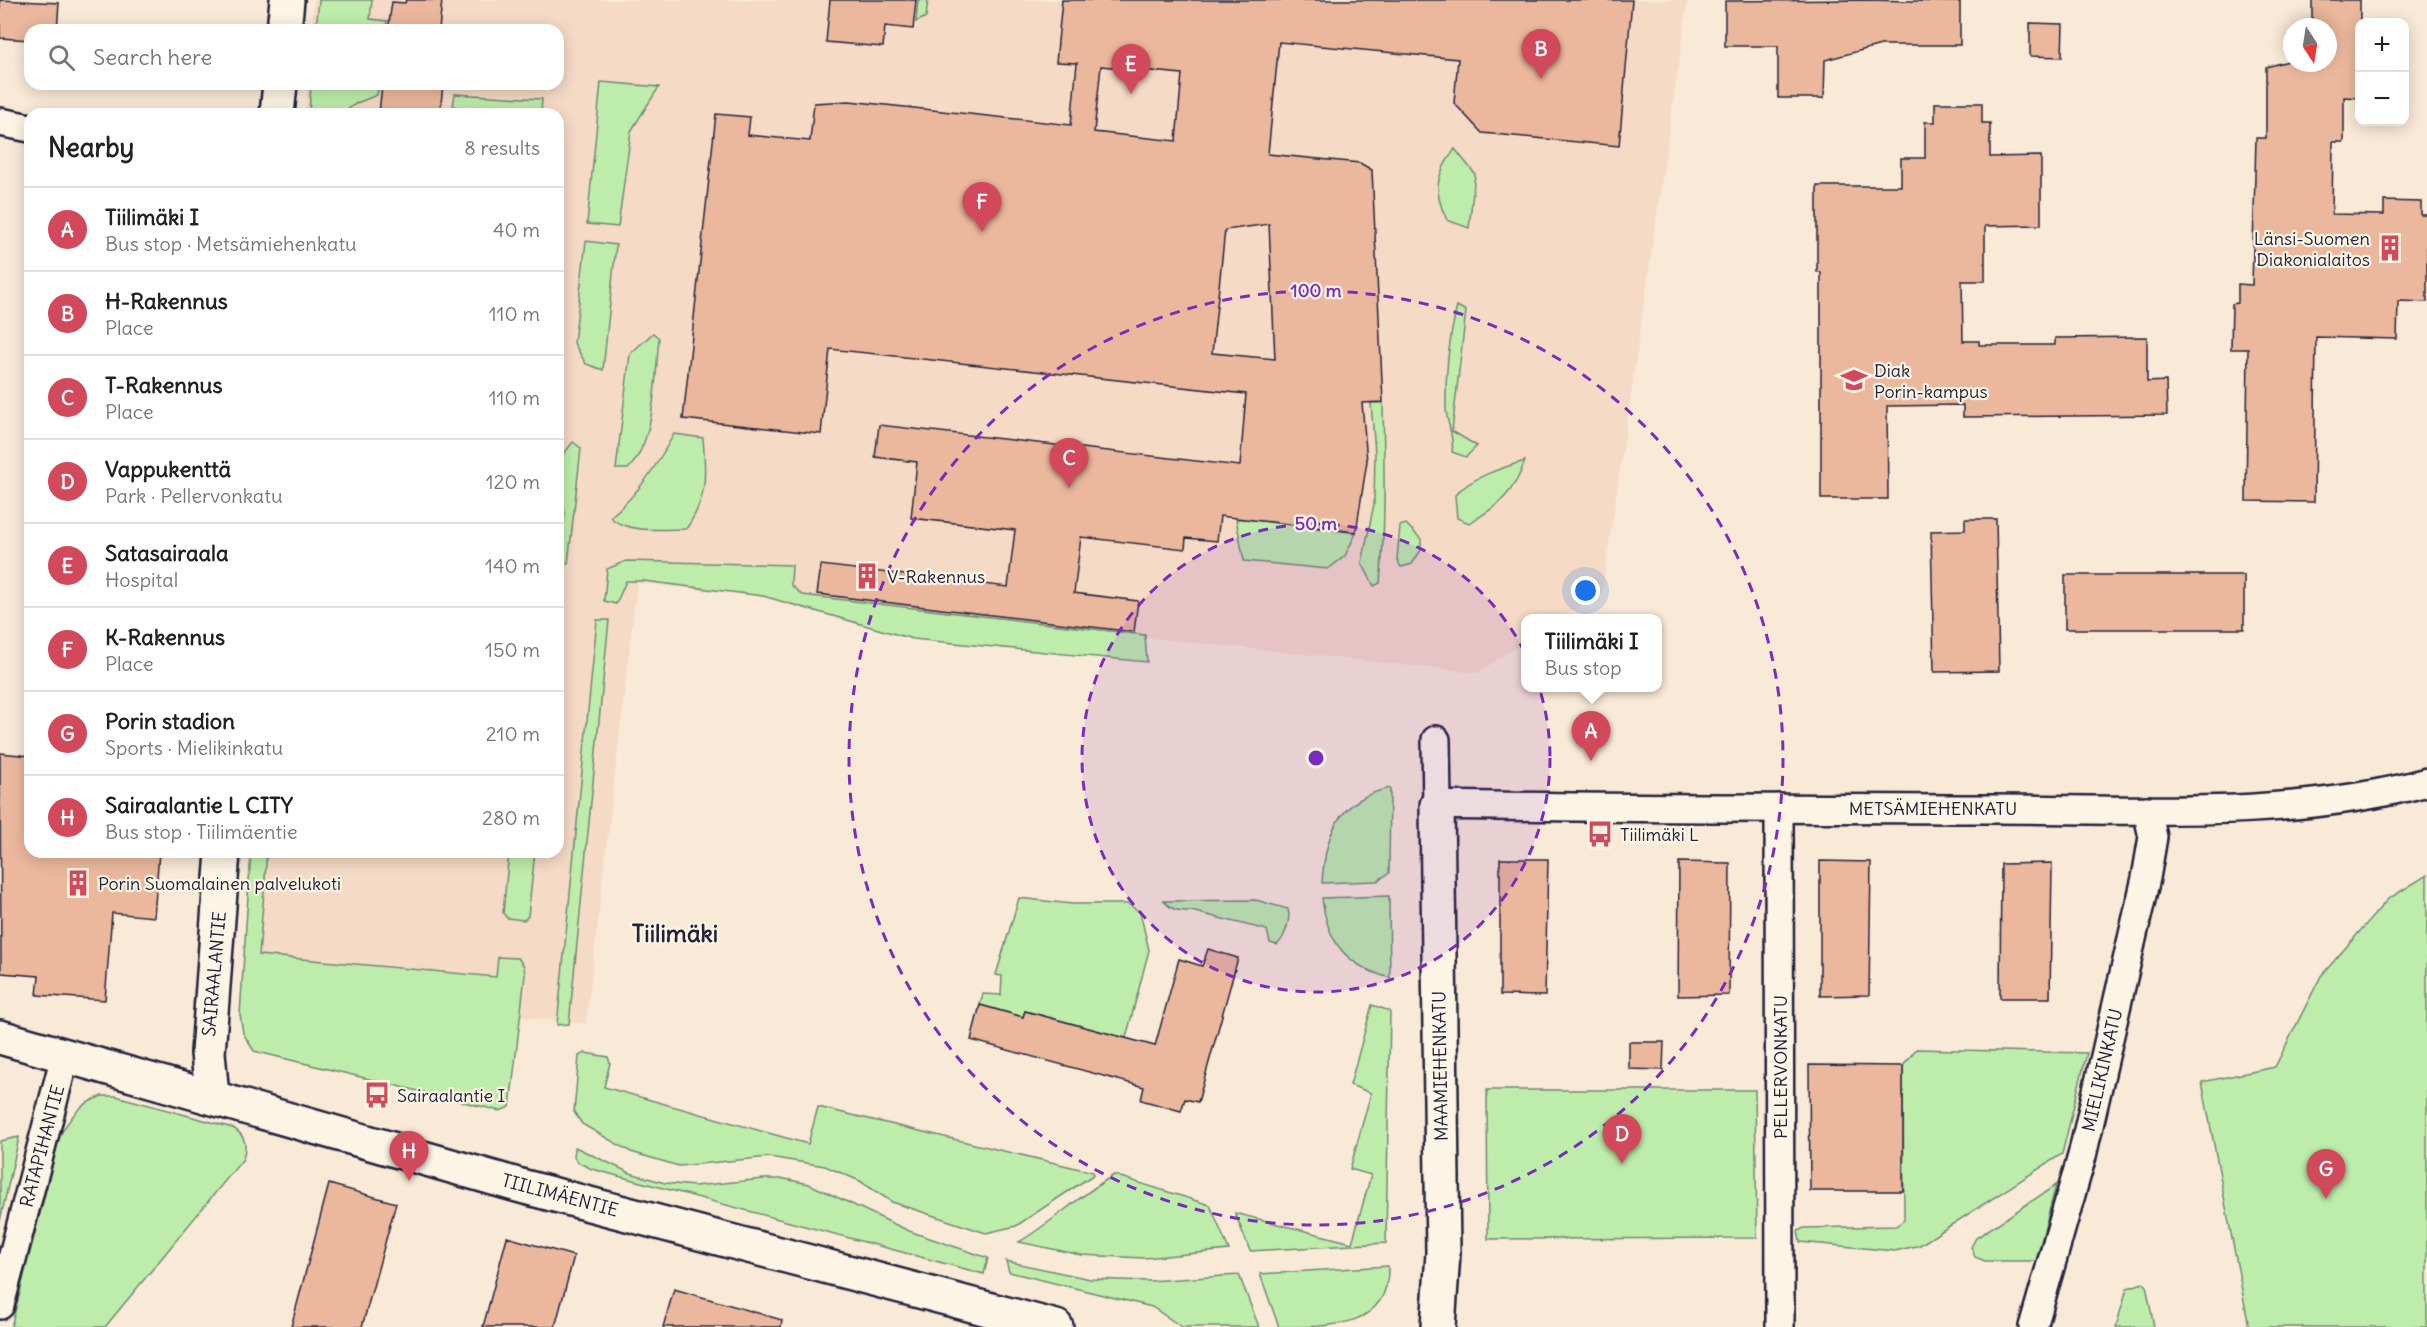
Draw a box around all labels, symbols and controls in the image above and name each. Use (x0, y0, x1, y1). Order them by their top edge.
north arrow (2283, 18, 2337, 72)
map controls (2355, 18, 2409, 126)
button: + (2355, 18, 2409, 72)
search box (24, 24, 564, 90)
pin: B (1522, 29, 1560, 79)
icon: search (45, 41, 78, 74)
text: Search here (93, 43, 212, 71)
pin: E (1112, 44, 1150, 94)
button: − (2355, 72, 2409, 126)
text: Nearby (48, 131, 134, 164)
text: 8 results (464, 135, 540, 160)
pin: F (962, 182, 1002, 232)
text: Tiilimäki I (105, 203, 199, 231)
text: A (61, 217, 74, 242)
text: 40 m (493, 217, 540, 242)
place label: Länsi-Suomen Diakonialaitos (2254, 227, 2370, 271)
text: Bus stop · Metsämiehenkatu (105, 231, 357, 256)
building icon: Länsi-Suomen Diakonialaitos (2375, 233, 2405, 263)
text: 100 m (1291, 279, 1342, 302)
text: H-Rakennus (105, 287, 228, 315)
text: B (61, 301, 74, 326)
text: 110 m (489, 301, 540, 326)
text: Place (105, 315, 153, 340)
place label: Diak Porin-kampus (1874, 359, 1988, 403)
school or university icon: Diak Porin-kampus (1839, 365, 1869, 395)
text: T-Rakennus (105, 371, 222, 399)
text: C (61, 385, 74, 410)
text: 110 m (489, 385, 540, 410)
text: Place (105, 399, 153, 424)
pin: C (1050, 438, 1088, 488)
text: Vappukenttä (105, 455, 231, 483)
text: D (60, 469, 75, 494)
text: 120 m (486, 469, 540, 494)
text: Park · Pellervonkatu (105, 483, 283, 508)
text: 50 m (1295, 512, 1337, 535)
text: Satasairaala (105, 539, 229, 567)
text: E (62, 553, 73, 578)
text: 140 m (485, 553, 540, 578)
building icon: V-Rakennus (852, 561, 882, 591)
place label: V-Rakennus (887, 565, 985, 588)
text: Hospital (105, 567, 178, 592)
your location (1571, 576, 1600, 605)
popup (1521, 614, 1662, 692)
text: K-Rakennus (105, 623, 225, 651)
text: Tiilimäki I (1544, 627, 1639, 655)
text: F (62, 637, 73, 662)
text: 150 m (485, 637, 540, 662)
text: Place (105, 651, 153, 676)
text: Bus stop (1544, 655, 1622, 680)
text: Porin stadion (105, 707, 235, 735)
pin: A (1572, 712, 1610, 761)
text: G (60, 721, 75, 746)
text: 210 m (486, 721, 540, 746)
text: Sports · Mielikinkatu (105, 735, 283, 760)
centre of rings (1306, 748, 1326, 768)
text: Sairaalantie L CITY (105, 791, 293, 819)
street label: METSÄMIEHENKATU (1849, 797, 2017, 820)
text: H (60, 805, 75, 830)
text: 280 m (482, 805, 540, 830)
text: Bus stop · Tiilimäentie (105, 819, 298, 844)
bus stop icon: Tiilimäki L (1585, 819, 1615, 849)
place label: Tiilimäki L (1620, 823, 1699, 846)
building icon: Porin Suomalainen palvelukoti (63, 868, 93, 898)
place label: Porin Suomalainen palvelukoti (98, 872, 341, 895)
street label: SAIRAALANTIE (197, 910, 231, 1038)
district label: Tiilimäki (632, 918, 718, 948)
street label: MAAMIEHENKATU (1427, 991, 1453, 1141)
street label: PELLERVONKATU (1769, 995, 1792, 1139)
street label: MIELIKINKATU (2077, 1006, 2127, 1134)
bus stop icon: Sairaalantie I (362, 1080, 392, 1110)
street label: RATAPIHANTIE (15, 1082, 69, 1210)
place label: Sairaalantie I (397, 1084, 506, 1107)
pin: D (1602, 1114, 1642, 1164)
pin: H (390, 1132, 428, 1181)
pin: G (2306, 1150, 2346, 1199)
street label: TIILIMÄENTIE (499, 1168, 621, 1222)

